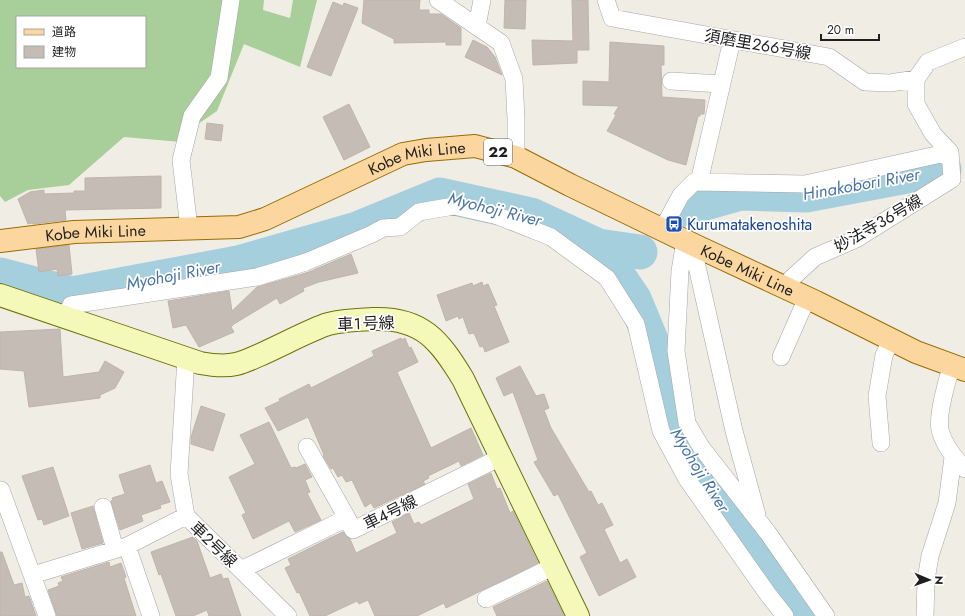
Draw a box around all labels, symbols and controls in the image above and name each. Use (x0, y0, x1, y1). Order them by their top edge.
legend (16, 16, 146, 68)
scale bar (821, 16, 879, 42)
text: 20 m (827, 21, 854, 39)
text: 道路 (52, 23, 76, 41)
street label: 須磨里２６６号線 (703, 24, 813, 65)
text: 建物 (52, 43, 76, 61)
street label: Kobe Miki Line (364, 136, 466, 181)
road number: 22 (484, 139, 512, 165)
water label: Hinakobori River (801, 162, 923, 206)
water label: Myohoji River (446, 186, 545, 232)
street label: 妙法寺３６号線 (830, 189, 927, 258)
place label: Kurumatakenoshita (687, 213, 812, 236)
bus stop icon: Kurumatakenoshita (664, 214, 684, 234)
street label: Kobe Miki Line (44, 219, 146, 247)
street label: Kobe Miki Line (697, 239, 798, 302)
water label: Myohoji River (124, 254, 223, 296)
street label: 車１号線 (337, 311, 395, 336)
water label: Myohoji River (665, 423, 736, 518)
street label: 車４号線 (359, 490, 421, 535)
street label: 車２号線 (185, 516, 242, 573)
north arrow (909, 560, 949, 600)
text: N (931, 576, 947, 585)

